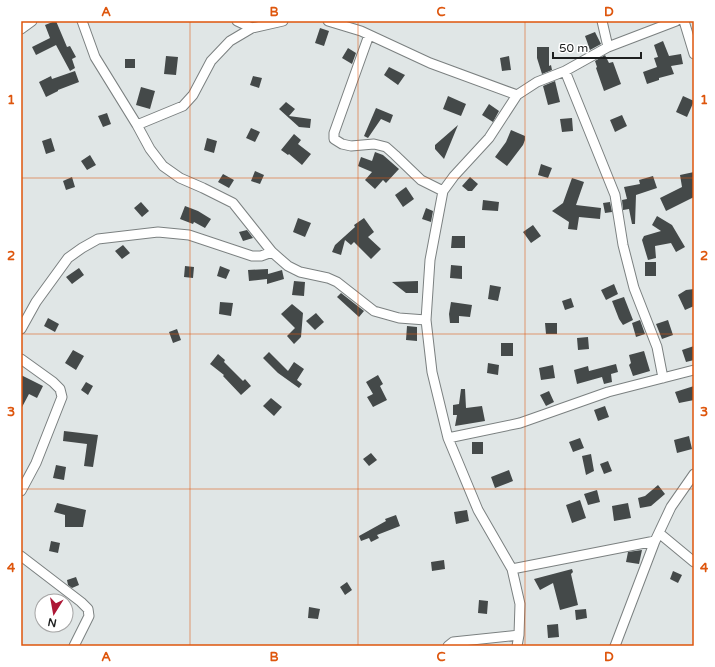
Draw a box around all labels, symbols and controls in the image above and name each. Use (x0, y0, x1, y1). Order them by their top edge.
text: A (101, 4, 111, 20)
text: B (269, 4, 279, 20)
text: C (436, 4, 446, 20)
text: D (604, 4, 614, 20)
scale bar (553, 34, 641, 60)
text: 50 m (559, 41, 588, 55)
text: 1 (7, 92, 15, 108)
text: 1 (700, 92, 708, 108)
text: 2 (7, 248, 15, 264)
text: 2 (700, 248, 708, 264)
text: 3 (7, 404, 15, 420)
text: 3 (700, 404, 708, 420)
text: 4 (7, 560, 16, 576)
text: 4 (700, 560, 709, 576)
north arrow (34, 593, 74, 633)
text: N (47, 615, 58, 630)
text: A (101, 649, 111, 665)
text: B (269, 649, 279, 665)
text: C (436, 649, 446, 665)
text: D (604, 649, 614, 665)

